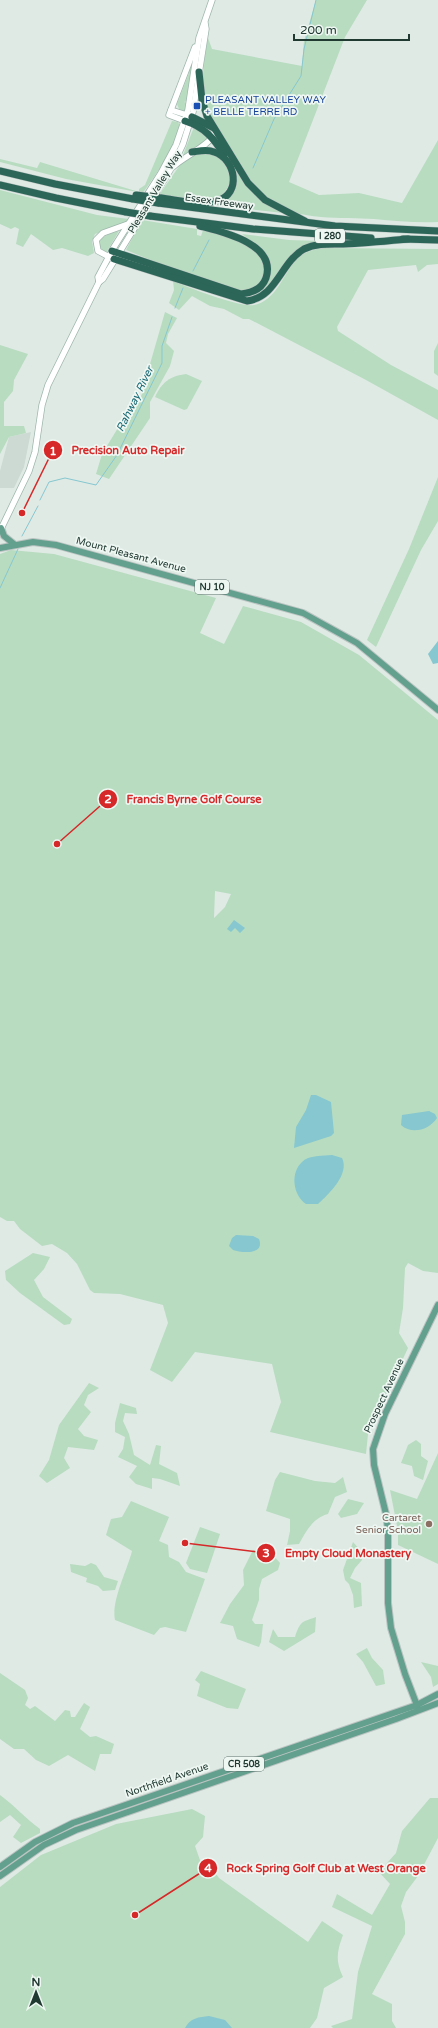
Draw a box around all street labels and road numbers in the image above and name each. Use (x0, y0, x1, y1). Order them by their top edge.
street label: Pleasant Valley Way (126, 148, 185, 236)
street label: Essex Freeway (184, 191, 255, 213)
road number: I 280 (315, 229, 345, 243)
street label: Mount Pleasant Avenue (75, 535, 188, 576)
road number: NJ 10 (195, 580, 229, 594)
street label: Prospect Avenue (362, 1357, 407, 1435)
road number: CR 508 (224, 1757, 264, 1771)
street label: Northfield Avenue (124, 1760, 210, 1800)

